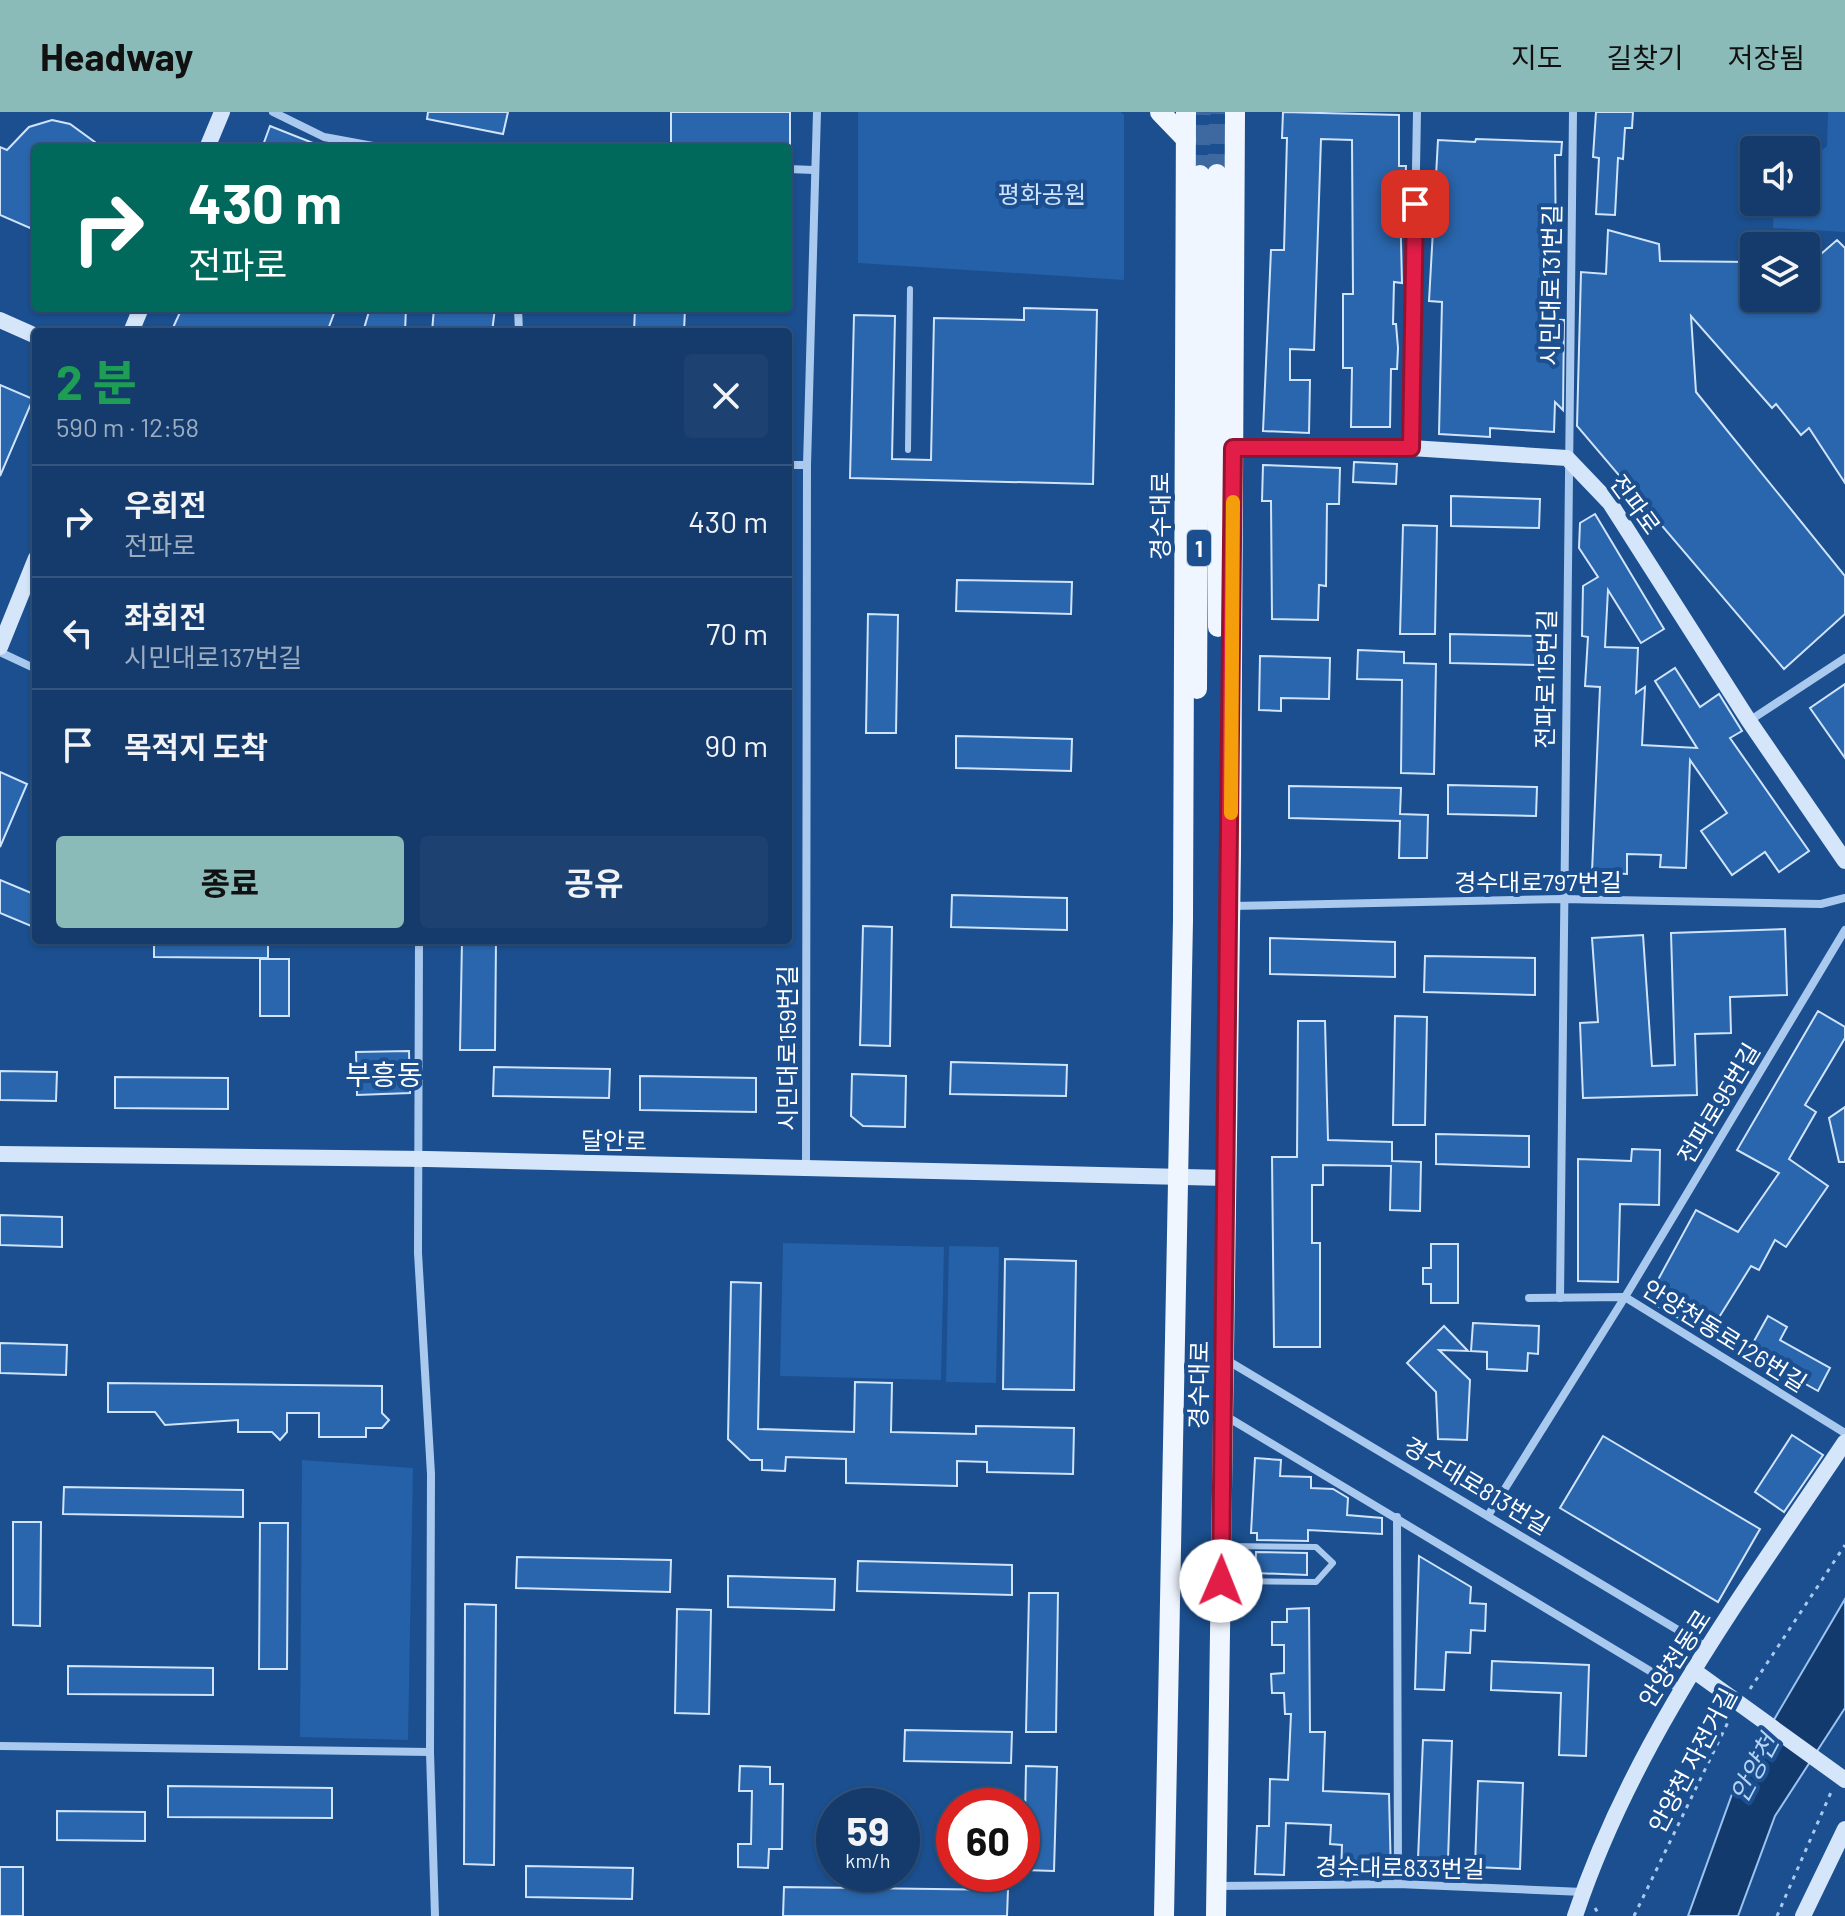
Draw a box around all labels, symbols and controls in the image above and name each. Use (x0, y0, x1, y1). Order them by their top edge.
text: Headway (40, 33, 193, 79)
text: 지도 (1511, 40, 1562, 74)
text: 길찾기 (1606, 40, 1684, 74)
text: 저장됨 (1728, 40, 1805, 74)
map controls (1740, 136, 1820, 312)
button: sound (1740, 136, 1820, 216)
text: 430 m (188, 168, 342, 235)
pin (1381, 170, 1449, 238)
icon: right (56, 176, 160, 280)
park label: 평화공원 (998, 179, 1086, 208)
icon: arrive (1393, 182, 1437, 226)
street label: 시민대로131번길 (1534, 204, 1566, 366)
button: layers (1740, 232, 1820, 312)
text: 전파로 (188, 242, 287, 285)
text: 2 분 (56, 352, 137, 410)
button: close (684, 354, 768, 438)
text: 590 m · 12:58 (56, 411, 199, 442)
street label: 전파로 (1605, 469, 1667, 539)
street label: 경수대로 (1145, 472, 1174, 560)
text: 우회전 (124, 486, 207, 522)
icon: right (56, 499, 100, 543)
text: 430 m (688, 503, 768, 539)
text: 전파로 (124, 529, 196, 560)
road number: 1 (1187, 530, 1211, 566)
text: 좌회전 (124, 598, 207, 634)
street label: 전파로115번길 (1529, 609, 1561, 749)
icon: left (56, 611, 100, 655)
text: 70 m (706, 615, 768, 651)
text: 시민대로137번길 (124, 641, 302, 672)
icon: arrive (56, 723, 100, 767)
text: 90 m (705, 727, 768, 763)
text: 목적지 도착 (124, 728, 268, 764)
button: 종료 (56, 836, 404, 928)
button: 공유 (420, 836, 768, 928)
street label: 경수대로797번길 (1454, 867, 1622, 896)
street label: 시민대로159번길 (772, 965, 801, 1131)
street label: 전파로95번길 (1671, 1038, 1765, 1168)
district label: 부흥동 (345, 1057, 423, 1091)
street label: 달안로 (581, 1125, 647, 1155)
street label: 안양천동로126번길 (1638, 1273, 1812, 1397)
street label: 경수대로 (1183, 1341, 1213, 1429)
street label: 경수대로813번길 (1399, 1430, 1555, 1540)
position arrow (1179, 1539, 1263, 1623)
street label: 안양천동로 (1632, 1604, 1716, 1712)
street label: 안양천 자전거길 (1642, 1683, 1742, 1837)
water label: 안양천 (1722, 1726, 1785, 1807)
speed limit sign: 60 (936, 1788, 1040, 1892)
text: 59 (847, 1806, 889, 1854)
text: km/h (845, 1848, 891, 1872)
street label: 경수대로833번길 (1315, 1851, 1485, 1883)

